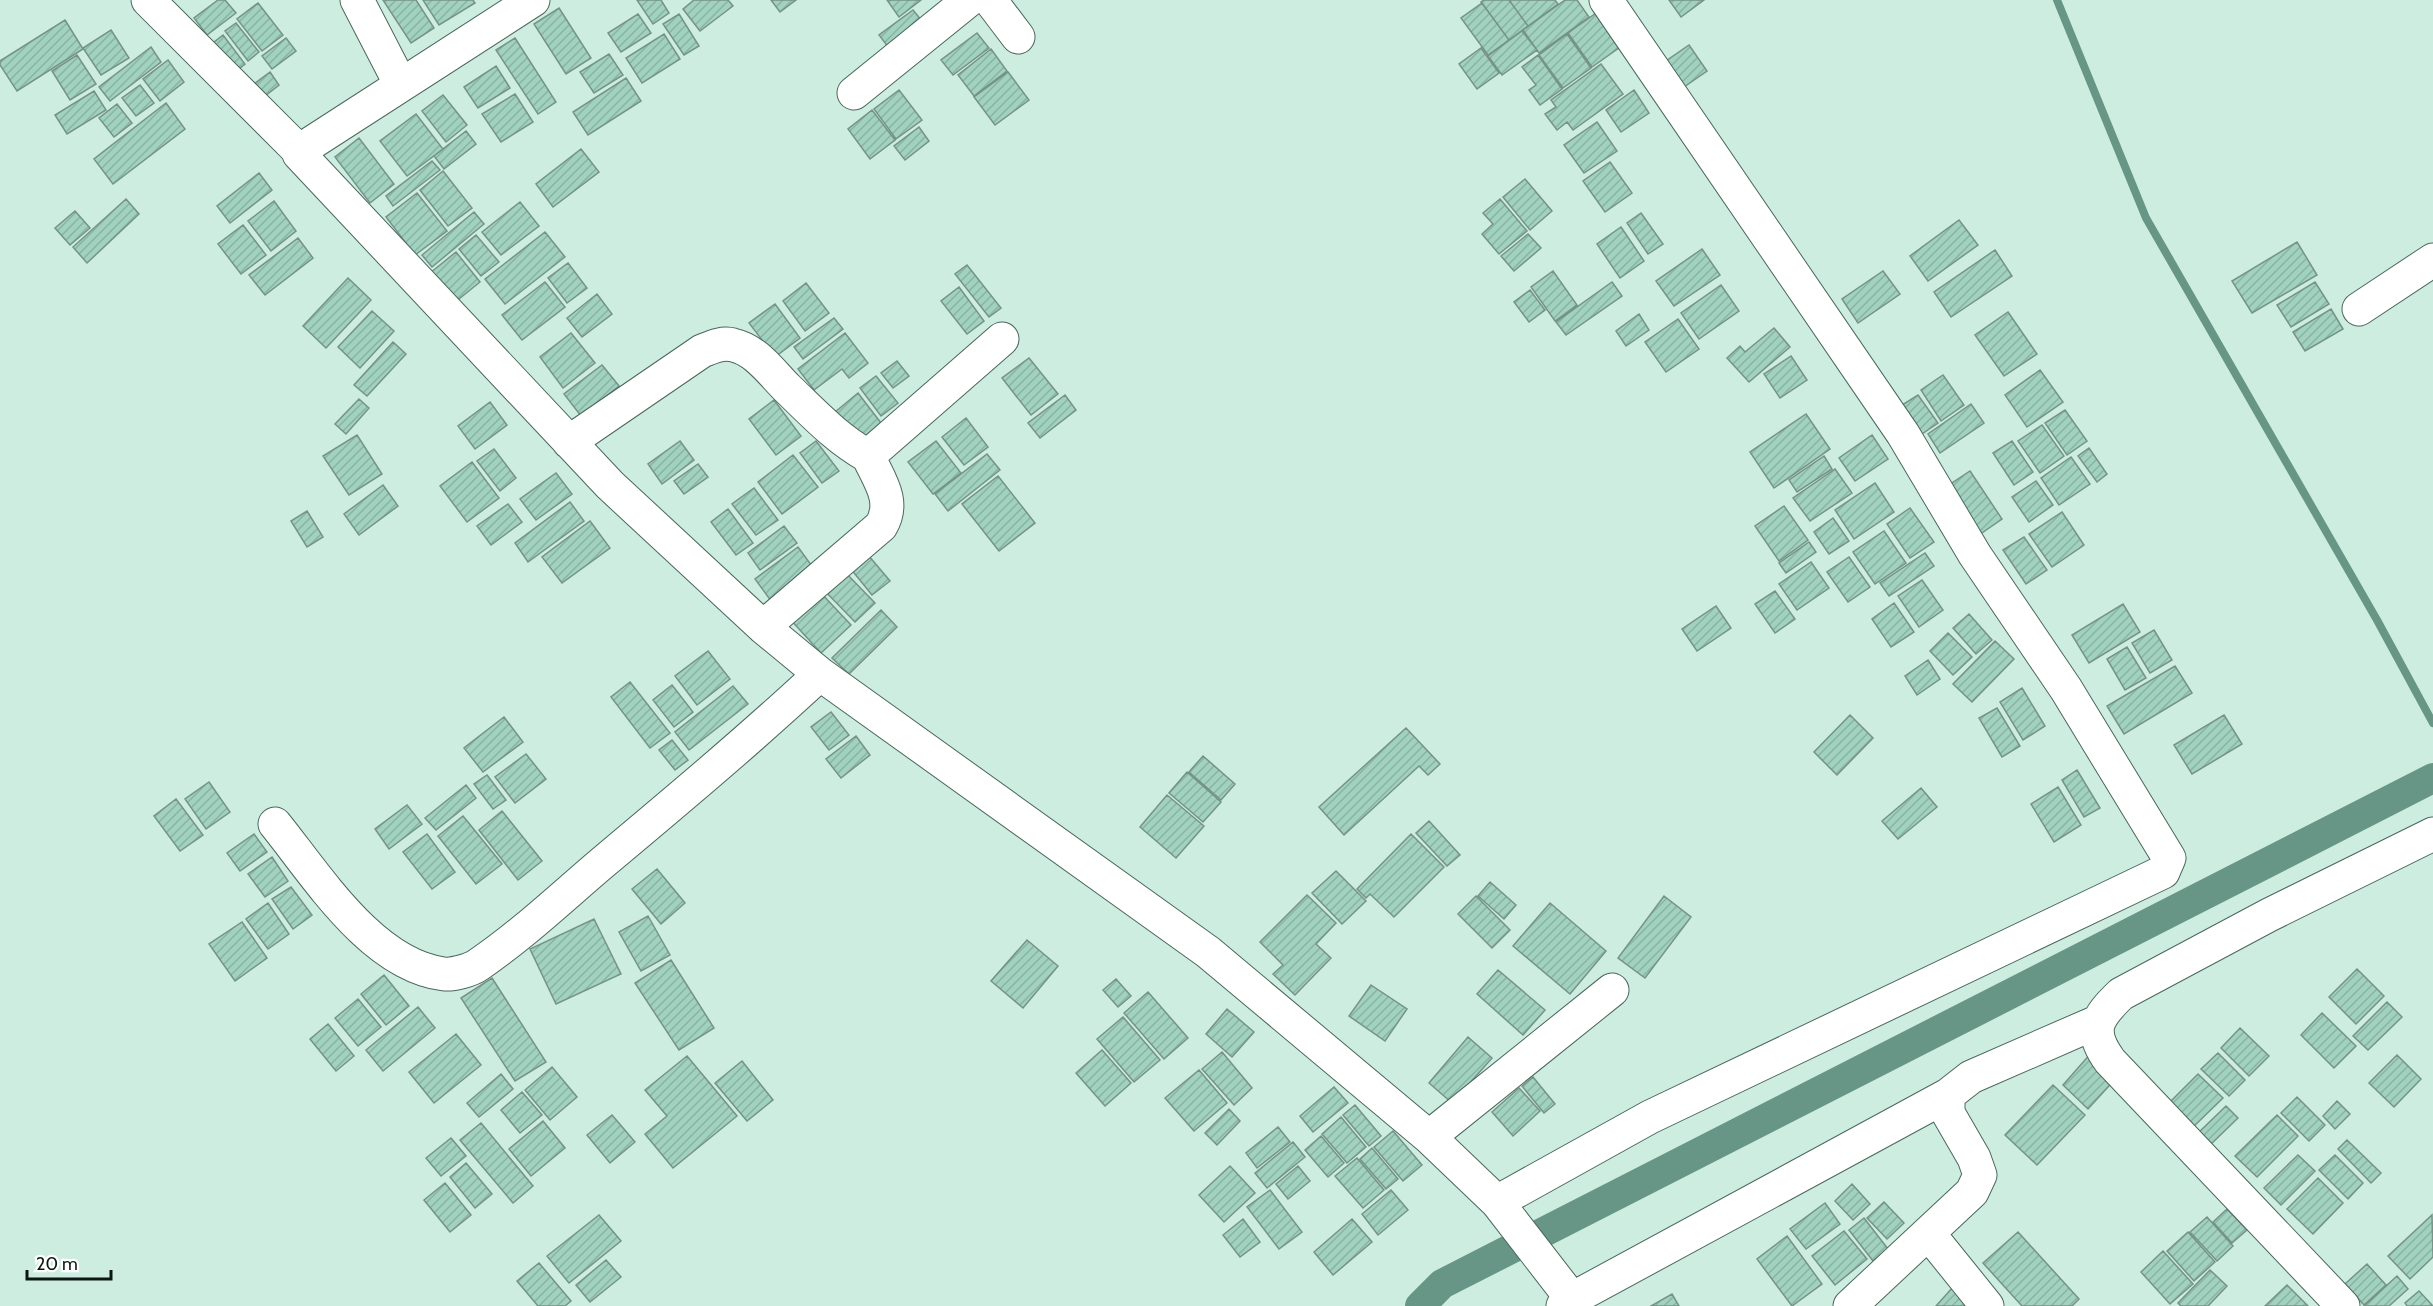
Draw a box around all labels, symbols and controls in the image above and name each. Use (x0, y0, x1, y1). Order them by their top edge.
scale bar (27, 1243, 111, 1281)
text: 20 m (36, 1253, 78, 1275)

